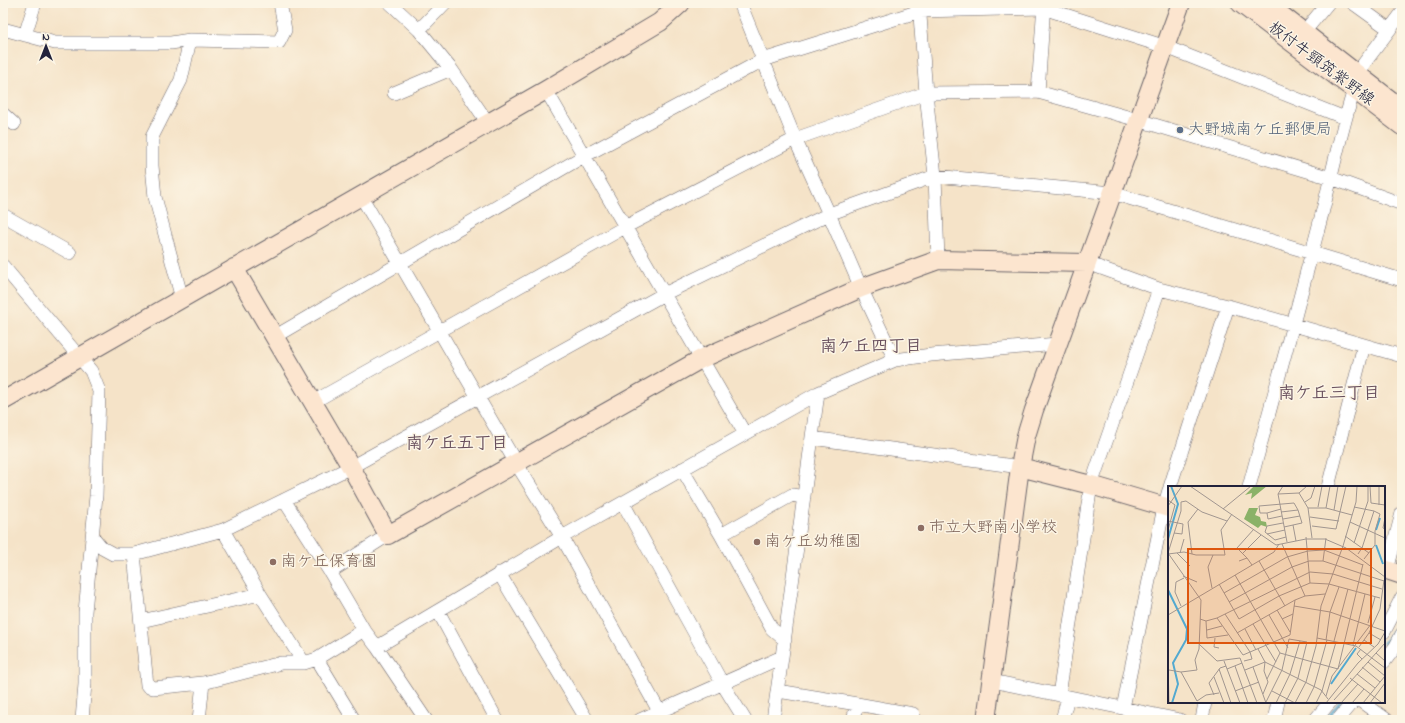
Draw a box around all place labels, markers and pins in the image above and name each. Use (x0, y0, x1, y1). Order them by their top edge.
place label: 大野城南ケ丘郵便局 (1188, 118, 1332, 142)
marker: 大野城南ケ丘郵便局 (1175, 125, 1185, 135)
place label: 市立大野南小学校 (929, 516, 1057, 540)
marker: 市立大野南小学校 (916, 523, 926, 533)
place label: 南ケ丘幼稚園 (765, 530, 861, 554)
marker: 南ケ丘幼稚園 (752, 537, 762, 547)
place label: 南ケ丘保育園 (281, 550, 377, 574)
marker: 南ケ丘保育園 (268, 557, 278, 567)

